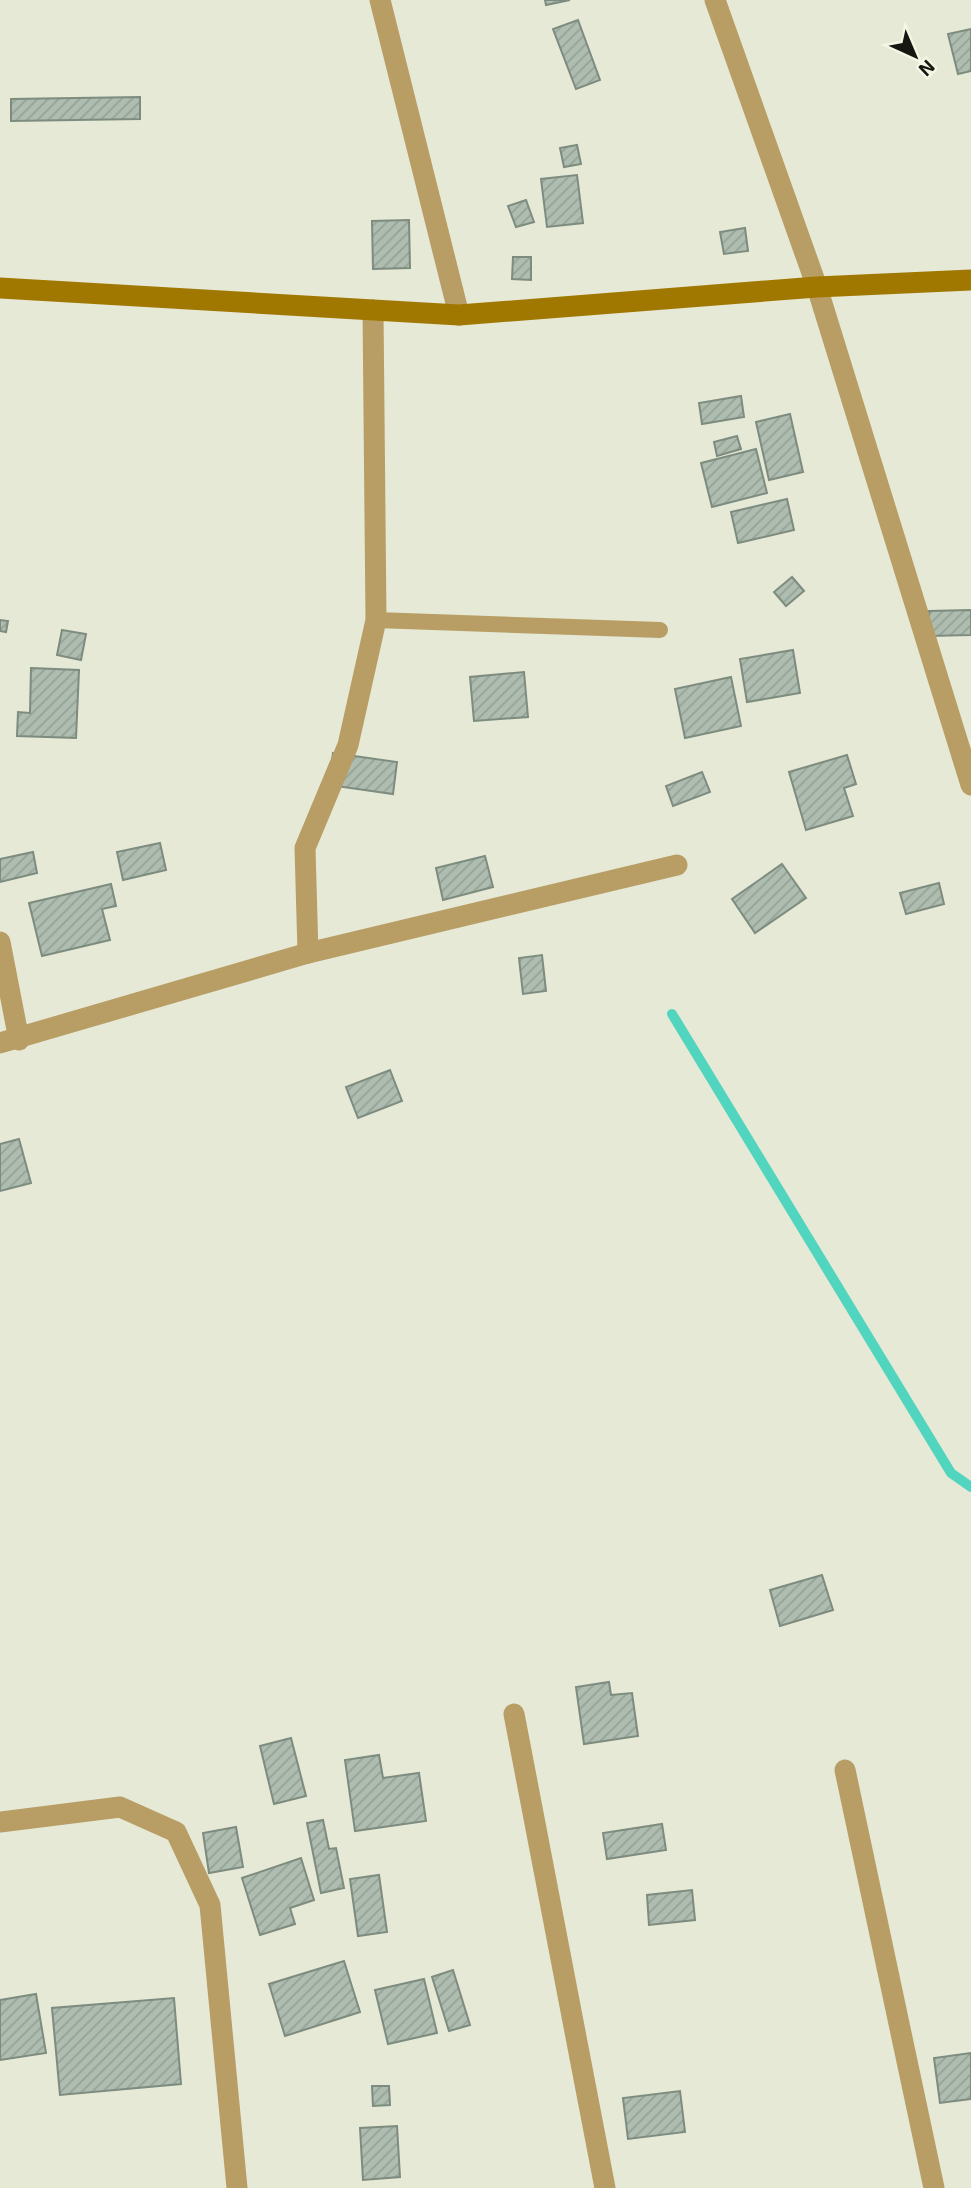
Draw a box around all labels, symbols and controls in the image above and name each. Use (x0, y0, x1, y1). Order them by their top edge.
north arrow (880, 21, 950, 91)
text: N (914, 56, 940, 82)

